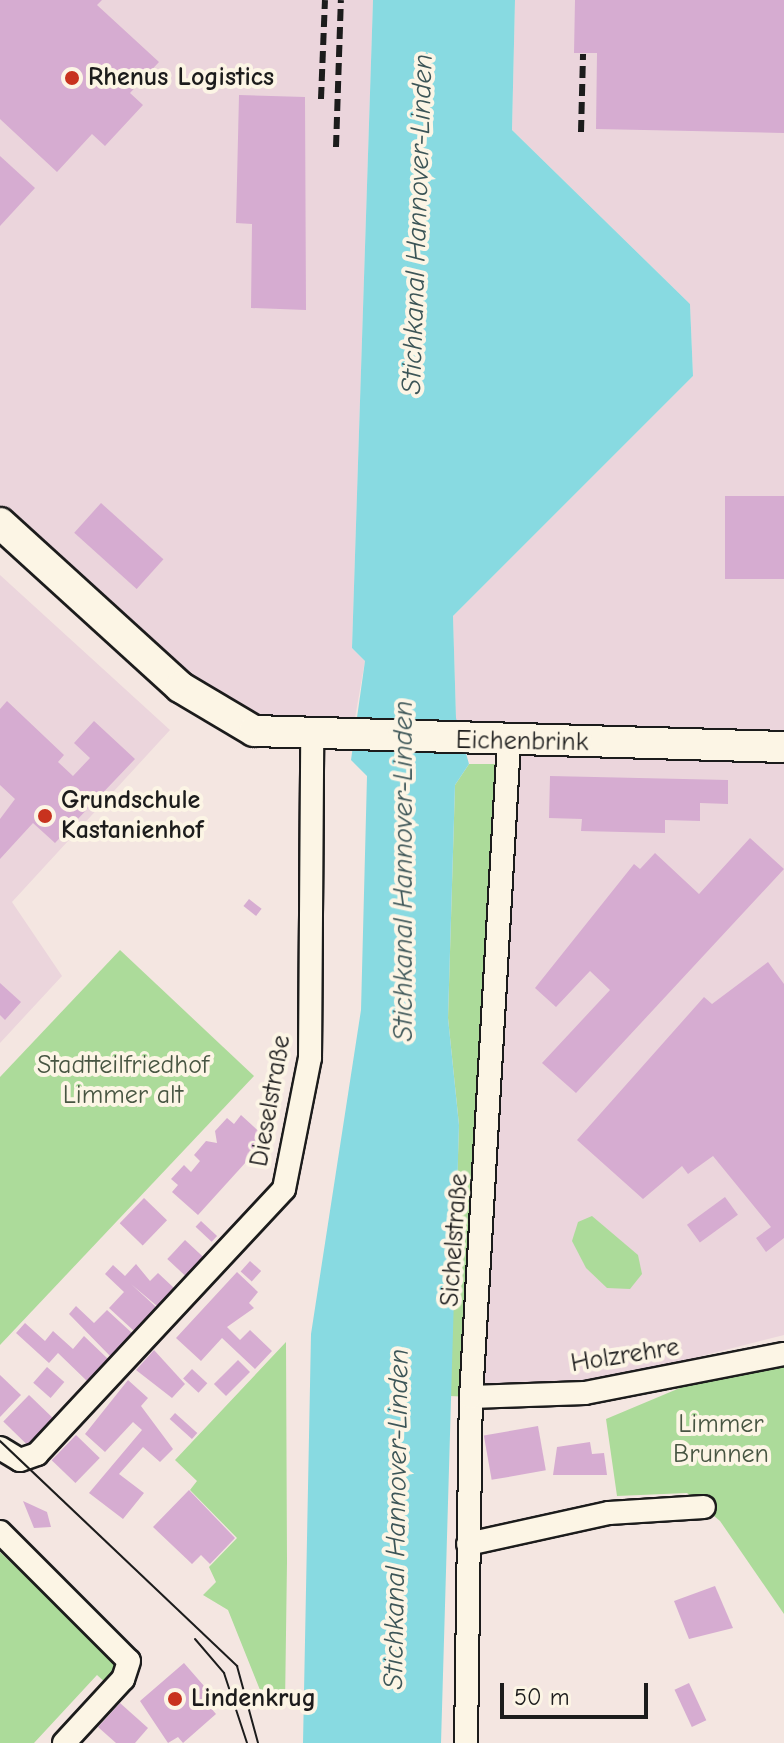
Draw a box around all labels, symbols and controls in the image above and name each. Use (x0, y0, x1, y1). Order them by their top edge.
water label: Stichkanal Hannover-Linden (394, 53, 440, 395)
place label: Rhenus Logistics (88, 62, 274, 94)
marker: Rhenus Logistics (63, 69, 81, 87)
water label: Stichkanal Hannover-Linden (386, 701, 420, 1041)
street label: Eichenbrink (455, 725, 589, 759)
place label: Grundschule Kastanienhof (61, 785, 204, 846)
marker: Grundschule Kastanienhof (36, 807, 54, 825)
street label: Dieselstraße (244, 1033, 298, 1169)
park label: Stadtteilfriedhof Limmer alt (37, 1050, 209, 1112)
street label: Sichelstraße (435, 1172, 475, 1308)
street label: Holzrehre (569, 1332, 681, 1380)
water label: Stichkanal Hannover-Linden (376, 1348, 416, 1690)
park label: Limmer Brunnen (673, 1409, 769, 1470)
scale bar (504, 1667, 652, 1717)
place label: Lindenkrug (191, 1683, 316, 1715)
text: 50 m (514, 1683, 570, 1711)
marker: Lindenkrug (166, 1690, 184, 1708)

